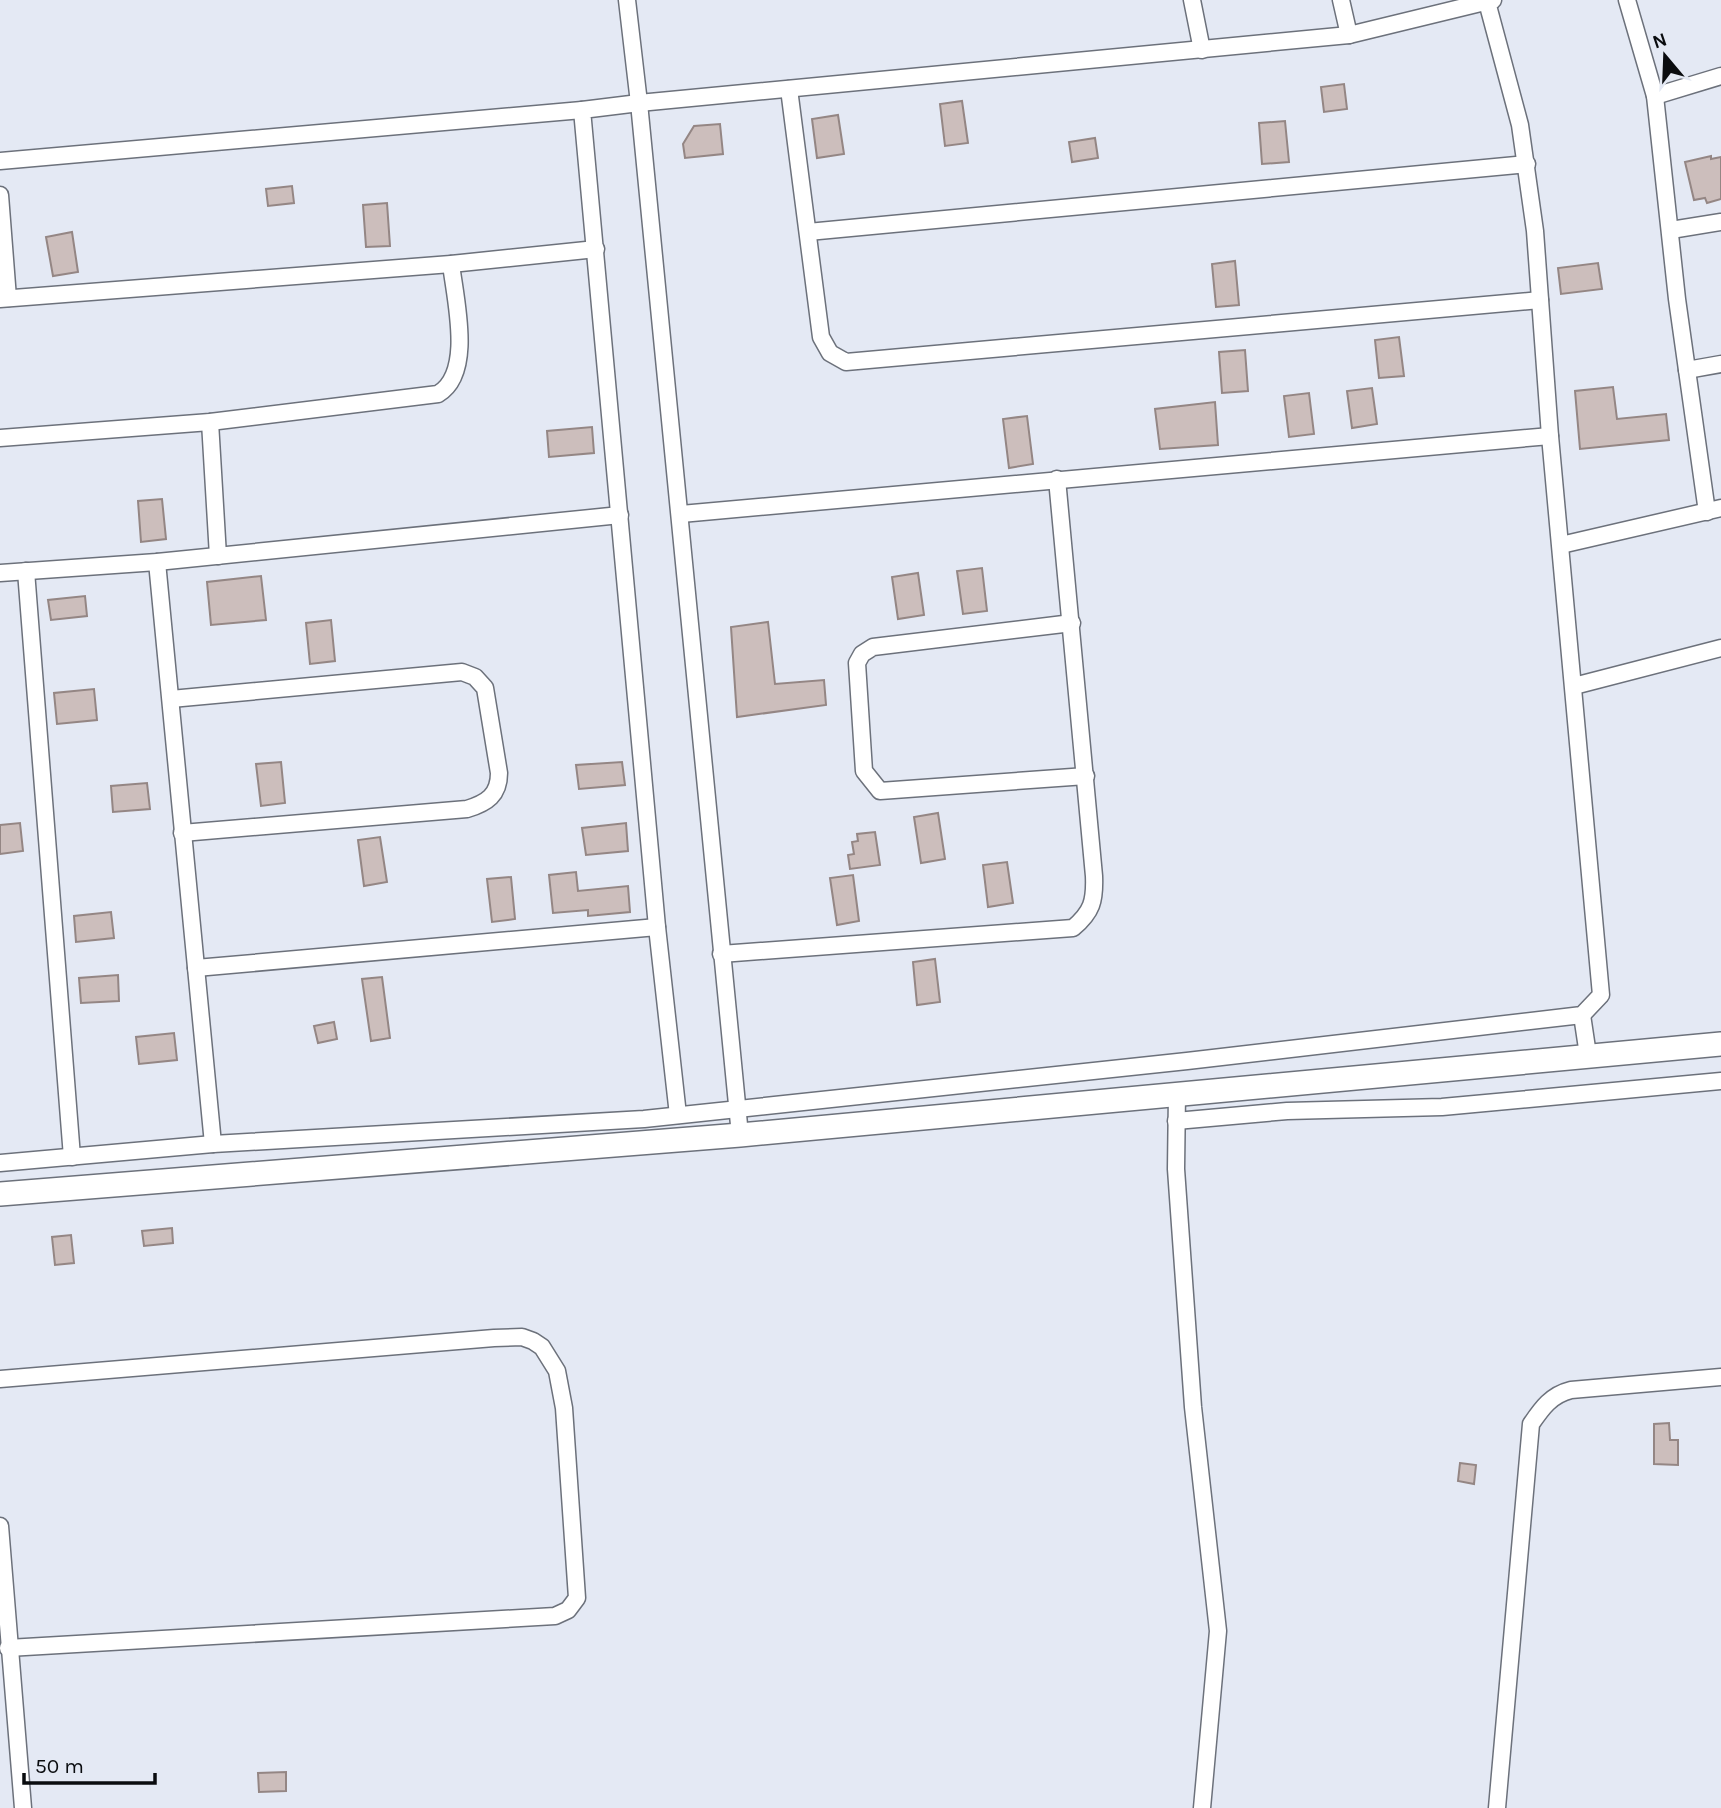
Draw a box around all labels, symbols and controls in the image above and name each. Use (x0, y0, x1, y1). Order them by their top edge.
north arrow (1630, 21, 1700, 91)
text: N (1650, 28, 1670, 53)
scale bar (24, 1742, 156, 1786)
text: 50 m (35, 1754, 84, 1778)

